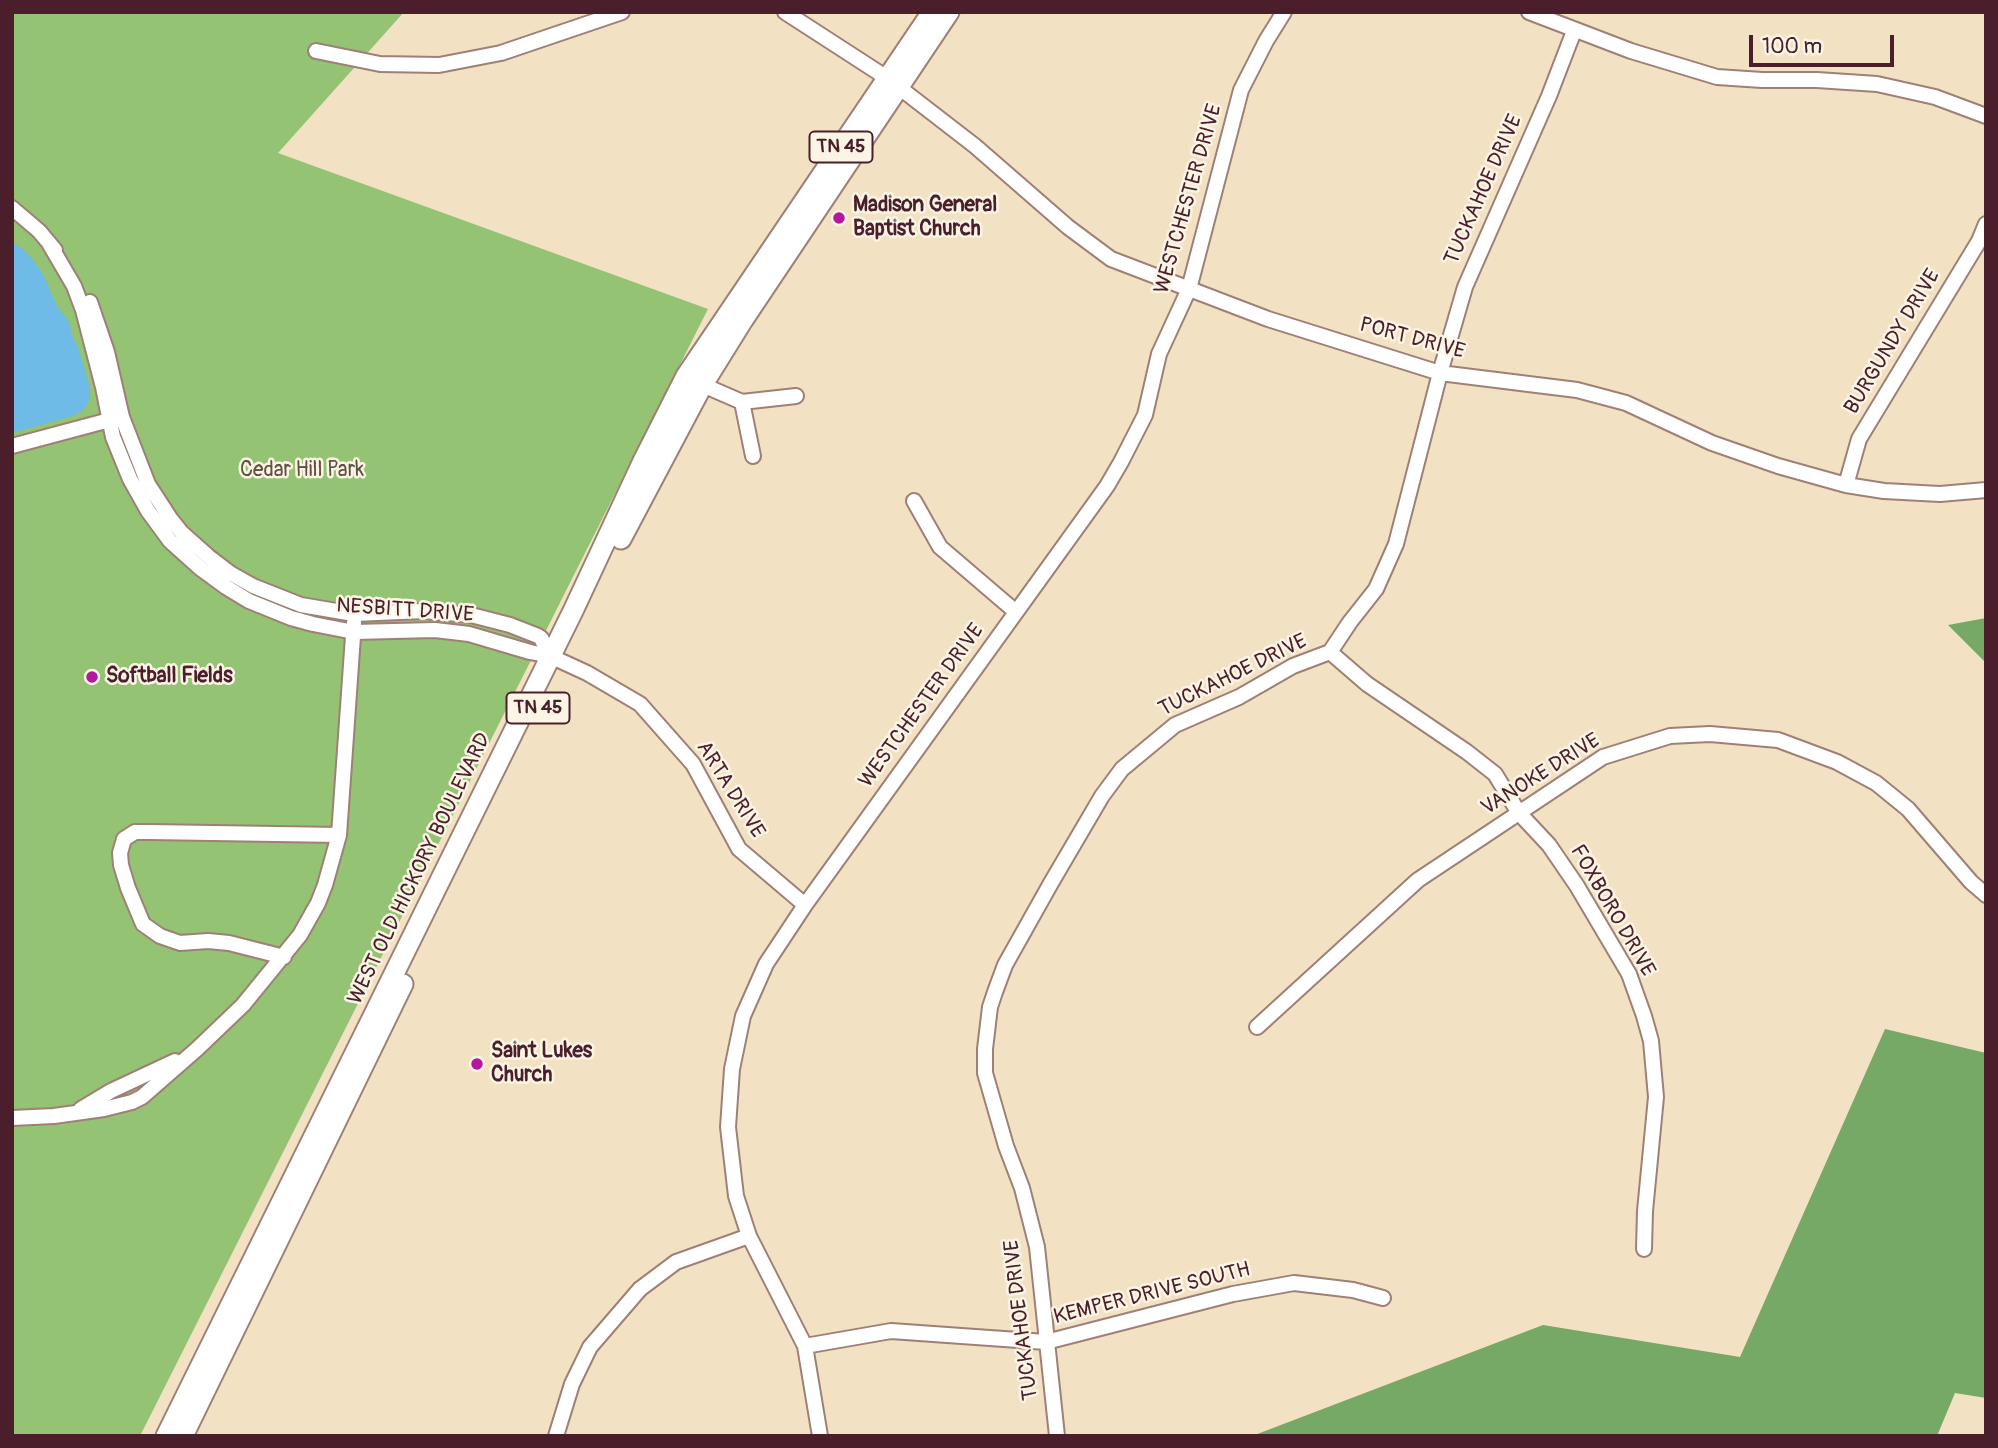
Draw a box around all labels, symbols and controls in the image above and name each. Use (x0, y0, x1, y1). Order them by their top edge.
scale bar (1753, 21, 1898, 65)
text: 100 m (1762, 33, 1822, 60)
street label: WESTCHESTER DRIVE (1150, 101, 1228, 297)
street label: TUCKAHOE DRIVE (1440, 111, 1528, 269)
road number: TN 45 (810, 132, 872, 162)
place label: Madison General Baptist Church (853, 193, 997, 243)
marker: Madison General Baptist Church (831, 210, 847, 226)
street label: BURGUNDY DRIVE (1840, 265, 1946, 419)
street label: PORT DRIVE (1357, 313, 1467, 365)
park label: Cedar Hill Park (240, 458, 364, 484)
street label: NESBITT DRIVE (335, 594, 475, 628)
street label: WESTCHESTER DRIVE (854, 619, 990, 793)
street label: TUCKAHOE DRIVE (1155, 629, 1311, 723)
place label: Softball Fields (106, 664, 233, 690)
marker: Softball Fields (84, 669, 100, 685)
road number: TN 45 (506, 692, 570, 723)
street label: WEST OLD HICKORY BOULEVARD (343, 729, 497, 1009)
street label: VANOKE DRIVE (1477, 729, 1605, 821)
street label: ARTA DRIVE (690, 737, 770, 843)
street label: FOXBORO DRIVE (1564, 841, 1660, 981)
place label: Saint Lukes Church (491, 1039, 592, 1089)
marker: Saint Lukes Church (469, 1056, 485, 1072)
street label: TUCKAHOE DRIVE (1000, 1238, 1044, 1402)
street label: KEMPER DRIVE SOUTH (1051, 1257, 1253, 1331)

